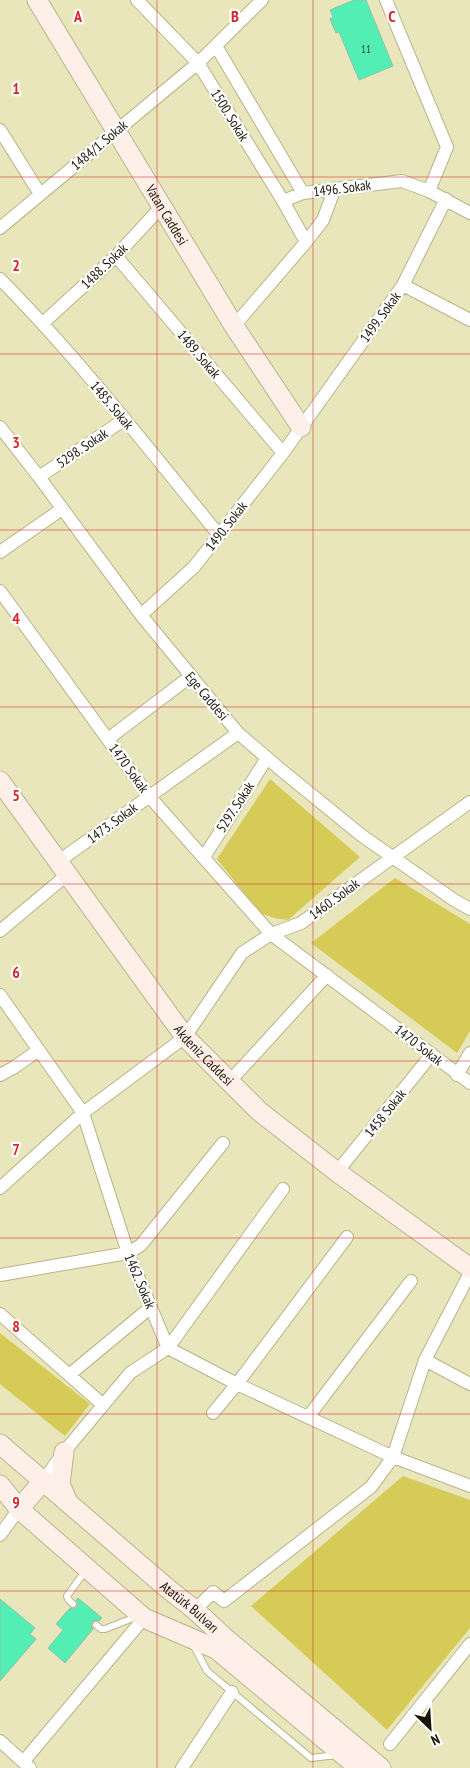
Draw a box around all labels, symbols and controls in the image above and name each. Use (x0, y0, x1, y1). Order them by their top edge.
text: A (73, 6, 83, 26)
text: B (231, 6, 239, 26)
text: C (388, 6, 396, 26)
house number: 11 (361, 42, 371, 56)
text: 1 (12, 78, 20, 98)
street label: 1500. Sokak (207, 86, 253, 145)
street label: 1484/1. Sokak (67, 116, 132, 174)
street label: 1496. Sokak (312, 175, 373, 200)
street label: Vatan Caddesi (141, 180, 192, 248)
street label: 1488. Sokak (77, 239, 132, 293)
text: 2 (12, 255, 20, 275)
street label: 1499. Sokak (356, 288, 405, 346)
street label: 1489. Sokak (173, 326, 225, 383)
street label: 1485. Sokak (86, 377, 138, 434)
street label: 5298. Sokak (53, 424, 112, 472)
text: 3 (12, 432, 20, 452)
street label: 1490. Sokak (201, 497, 251, 554)
text: 4 (12, 608, 20, 628)
street label: Ege Caddesi (181, 668, 233, 724)
street label: 1470 Sokak (105, 740, 153, 797)
street label: 5297. Sokak (212, 778, 258, 836)
text: 5 (12, 785, 20, 805)
street label: 1473. Sokak (83, 798, 141, 847)
street label: 1460. Sokak (305, 874, 363, 923)
text: 6 (12, 962, 20, 982)
street label: 1470 Sokak (391, 1020, 447, 1070)
street label: Akdeniz Caddesi (170, 1021, 238, 1090)
street label: 1458 Sokak (360, 1085, 410, 1141)
text: 7 (12, 1139, 20, 1159)
street label: 1462. Sokak (120, 1251, 160, 1312)
text: 8 (12, 1316, 20, 1336)
text: 9 (12, 1492, 20, 1512)
street label: Atatürk Bulvarı (156, 1577, 223, 1637)
north arrow (405, 1703, 455, 1753)
text: N (428, 1730, 443, 1750)

